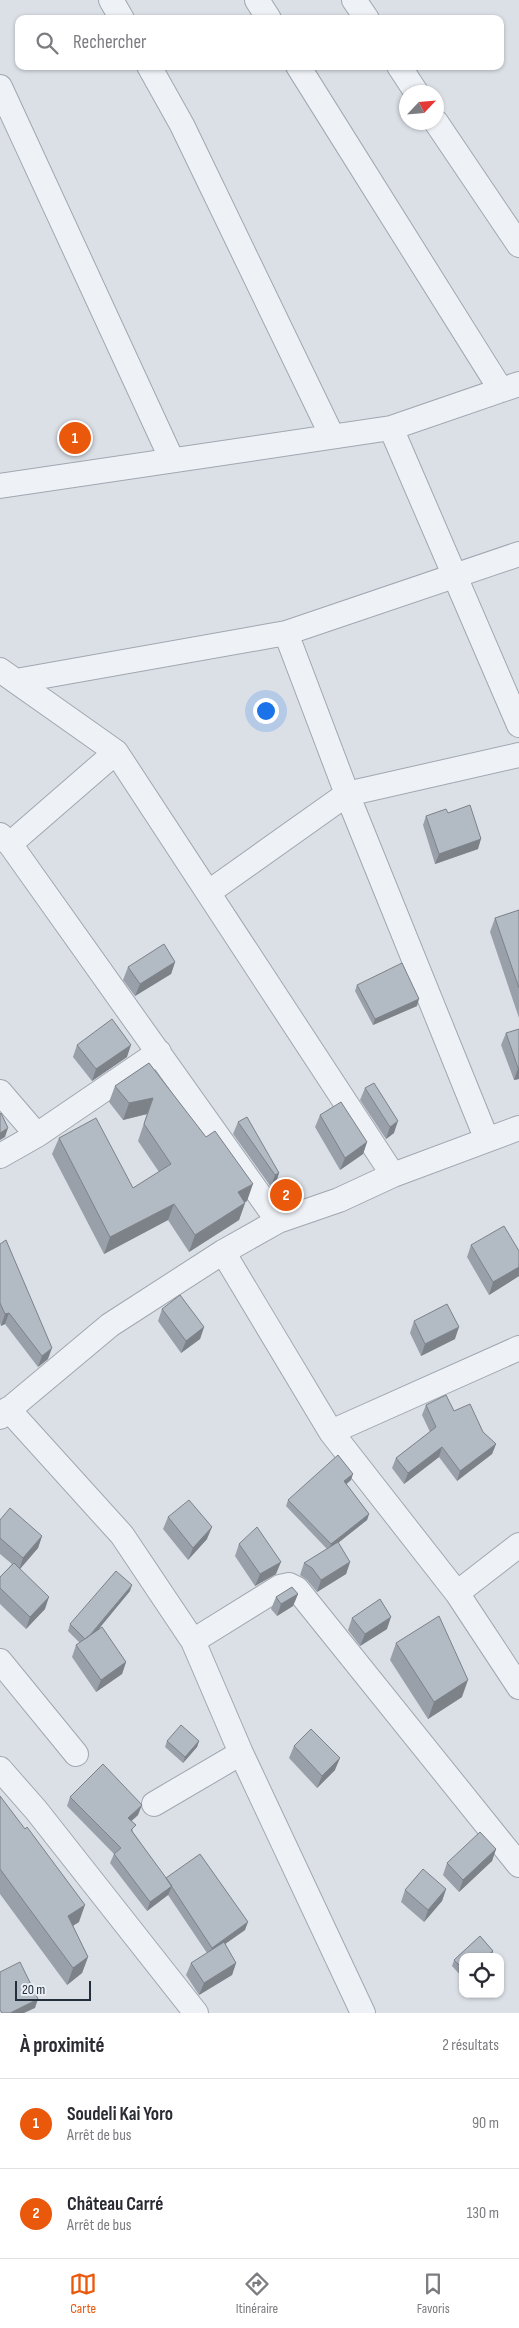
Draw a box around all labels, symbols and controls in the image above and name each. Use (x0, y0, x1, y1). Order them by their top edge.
search box (15, 15, 504, 70)
icon: search (33, 29, 61, 57)
text: Rechercher (73, 31, 147, 54)
north arrow (399, 85, 444, 130)
pin: 1 (59, 419, 91, 457)
your location (253, 698, 279, 724)
pin: 2 (270, 1176, 302, 1214)
map controls (459, 1953, 504, 1998)
button: locate (459, 1953, 504, 1998)
scale bar (15, 1978, 91, 2001)
text: 20 m (22, 1981, 45, 1998)
text: À proximité (20, 2033, 105, 2058)
text: 2 résultats (442, 2036, 499, 2055)
text: Soudeli Kai Yoro (67, 2103, 173, 2126)
text: 1 (33, 2114, 39, 2133)
text: 90 m (472, 2114, 499, 2133)
text: Arrêt de bus (67, 2126, 132, 2145)
text: Château Carré (67, 2193, 163, 2216)
text: 2 (32, 2204, 40, 2223)
text: 130 m (467, 2204, 499, 2223)
text: Arrêt de bus (67, 2216, 132, 2235)
tab: Carte (69, 2270, 97, 2317)
tab: Itinéraire (236, 2270, 278, 2317)
tab: Favoris (417, 2270, 450, 2317)

